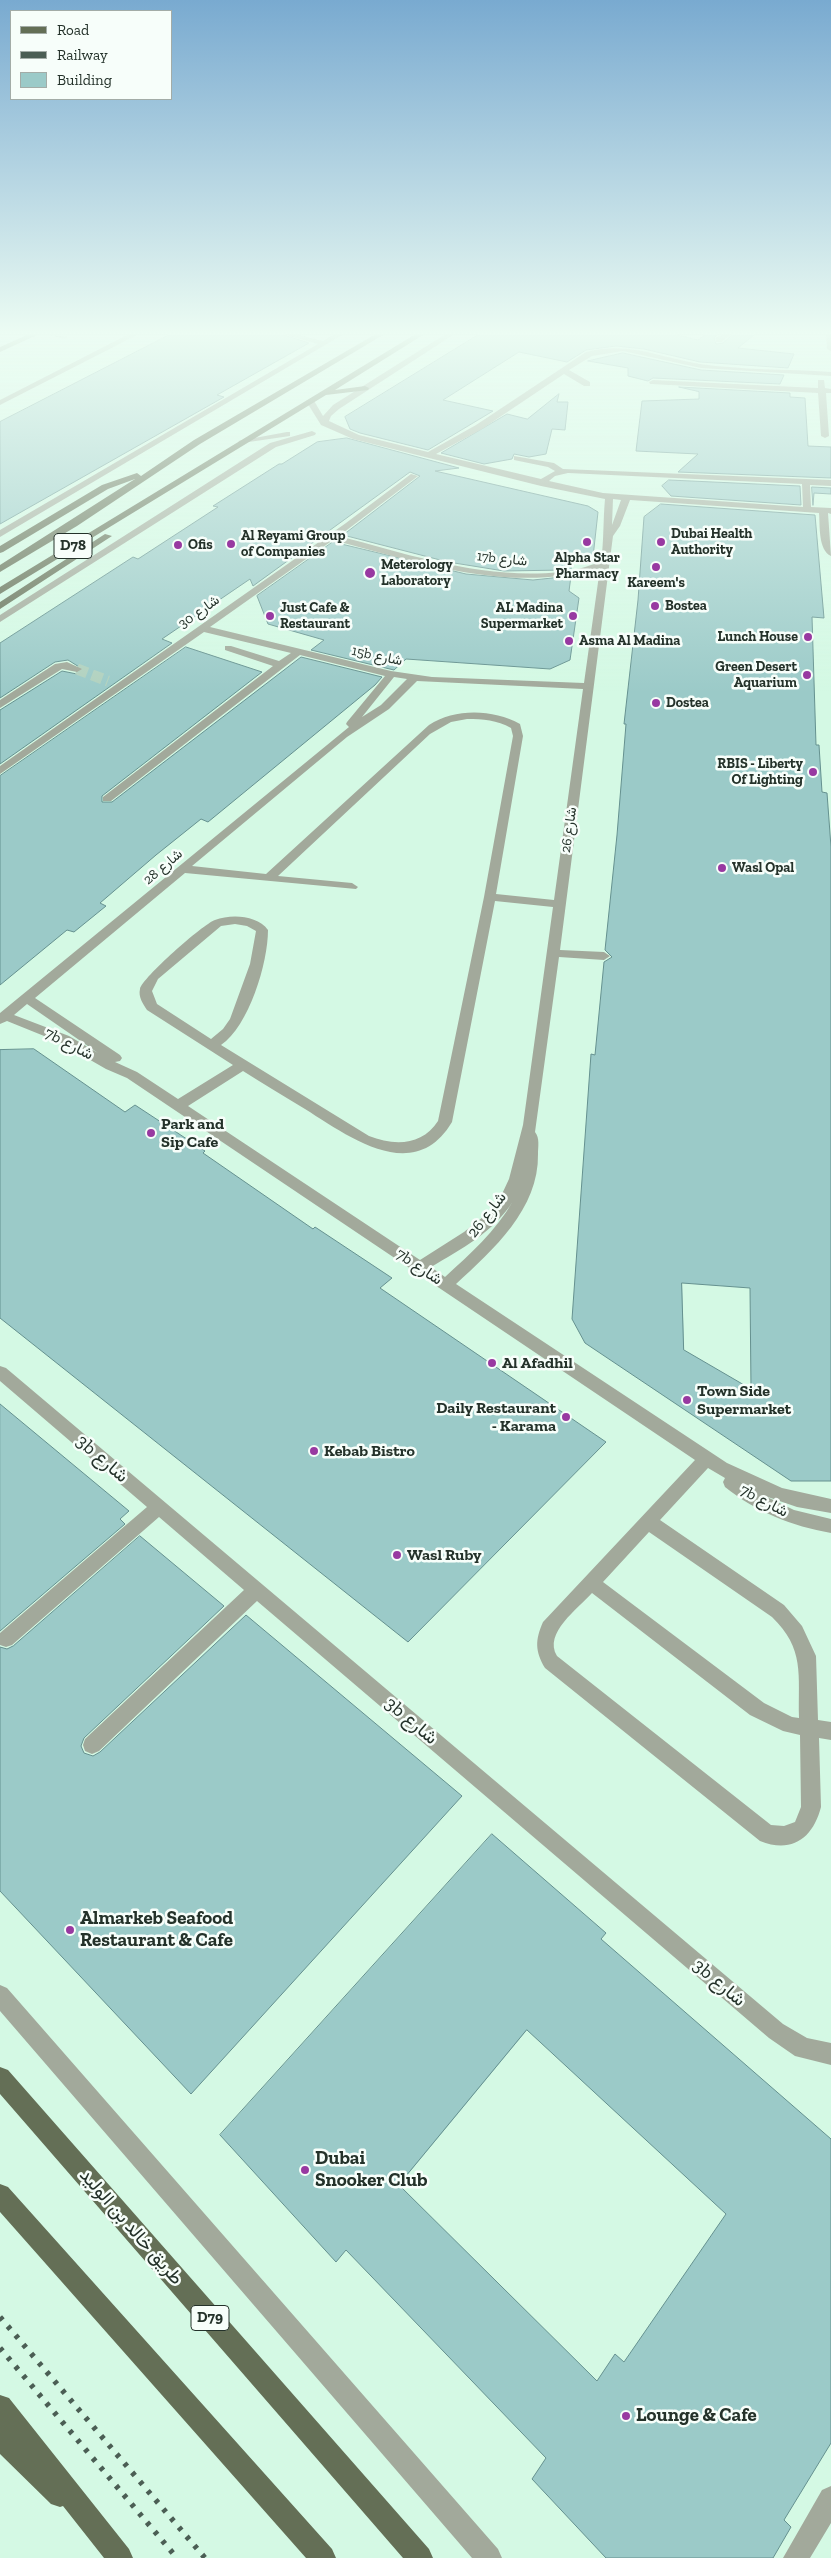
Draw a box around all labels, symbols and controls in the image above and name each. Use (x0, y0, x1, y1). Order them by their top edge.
legend (10, 10, 172, 100)
text: Road (57, 21, 89, 39)
text: Railway (57, 46, 108, 64)
text: Building (57, 71, 112, 89)
place label: Dubai Health Authority (671, 526, 752, 558)
place label: Al Reyami Group of Companies (241, 528, 345, 560)
road number: D78 (54, 534, 92, 558)
marker: Alpha Star Pharmacy (581, 536, 593, 548)
marker: Dubai Health Authority (655, 536, 667, 548)
place label: Ofis (188, 537, 213, 553)
marker: Al Reyami Group of Companies (225, 538, 237, 550)
marker: Ofis (172, 539, 184, 551)
street label: 17b شارع (476, 548, 528, 570)
place label: Alpha Star Pharmacy (554, 550, 620, 582)
place label: Meterology Laboratory (381, 557, 453, 590)
marker: Kareem's (650, 561, 662, 573)
marker: Meterology Laboratory (363, 566, 377, 580)
place label: Kareem's (627, 575, 685, 591)
street label: شارع 30 (175, 592, 223, 632)
place label: Bostea (665, 598, 707, 614)
place label: Just Cafe & Restaurant (280, 600, 350, 632)
place label: AL Madina Supermarket (481, 600, 563, 632)
marker: Bostea (649, 600, 661, 612)
marker: Just Cafe & Restaurant (264, 610, 276, 622)
marker: AL Madina Supermarket (567, 610, 579, 622)
place label: Lunch House (717, 629, 798, 645)
marker: Lunch House (802, 631, 814, 643)
place label: Asma Al Madina (579, 633, 680, 649)
marker: Asma Al Madina (563, 635, 575, 647)
street label: 15b شارع (350, 642, 404, 670)
place label: Green Desert Aquarium (715, 659, 797, 692)
marker: Green Desert Aquarium (801, 669, 813, 681)
place label: Dostea (666, 695, 709, 711)
marker: Dostea (650, 697, 662, 709)
place label: RBIS - Liberty Of Lighting (717, 756, 803, 789)
marker: RBIS - Liberty Of Lighting (807, 766, 819, 778)
street label: شارع 26 (557, 806, 581, 854)
street label: شارع 28 (140, 846, 186, 888)
place label: Wasl Opal (732, 860, 794, 876)
marker: Wasl Opal (716, 862, 728, 874)
street label: 7b شارع (42, 1024, 96, 1064)
place label: Park and Sip Cafe (161, 1114, 224, 1152)
marker: Park and Sip Cafe (145, 1127, 157, 1139)
street label: شارع 26 (463, 1188, 511, 1242)
street label: 7b شارع (392, 1245, 446, 1289)
place label: Al Afadhil (502, 1353, 573, 1373)
marker: Al Afadhil (486, 1357, 498, 1369)
place label: Town Side Supermarket (697, 1381, 791, 1419)
marker: Town Side Supermarket (681, 1394, 693, 1406)
place label: Daily Restaurant - Karama (436, 1398, 556, 1436)
marker: Daily Restaurant - Karama (560, 1411, 572, 1423)
street label: 3b شارع (71, 1430, 133, 1488)
place label: Kebab Bistro (324, 1441, 415, 1461)
marker: Kebab Bistro (308, 1445, 320, 1457)
street label: 7b شارع (737, 1480, 791, 1522)
place label: Wasl Ruby (407, 1545, 481, 1565)
marker: Wasl Ruby (391, 1549, 403, 1561)
street label: 3b شارع (380, 1692, 442, 1750)
place label: Almarkeb Seafood Restaurant & Cafe (80, 1908, 233, 1952)
marker: Almarkeb Seafood Restaurant & Cafe (64, 1924, 76, 1936)
street label: 3b شارع (688, 1954, 750, 2012)
place label: Dubai Snooker Club (315, 2148, 427, 2192)
street label: طريق خالد بن الوليد (74, 2164, 188, 2290)
marker: Dubai Snooker Club (299, 2164, 311, 2176)
road number: D79 (191, 2306, 229, 2330)
place label: Lounge & Cafe (636, 2405, 757, 2427)
marker: Lounge & Cafe (620, 2410, 632, 2422)

